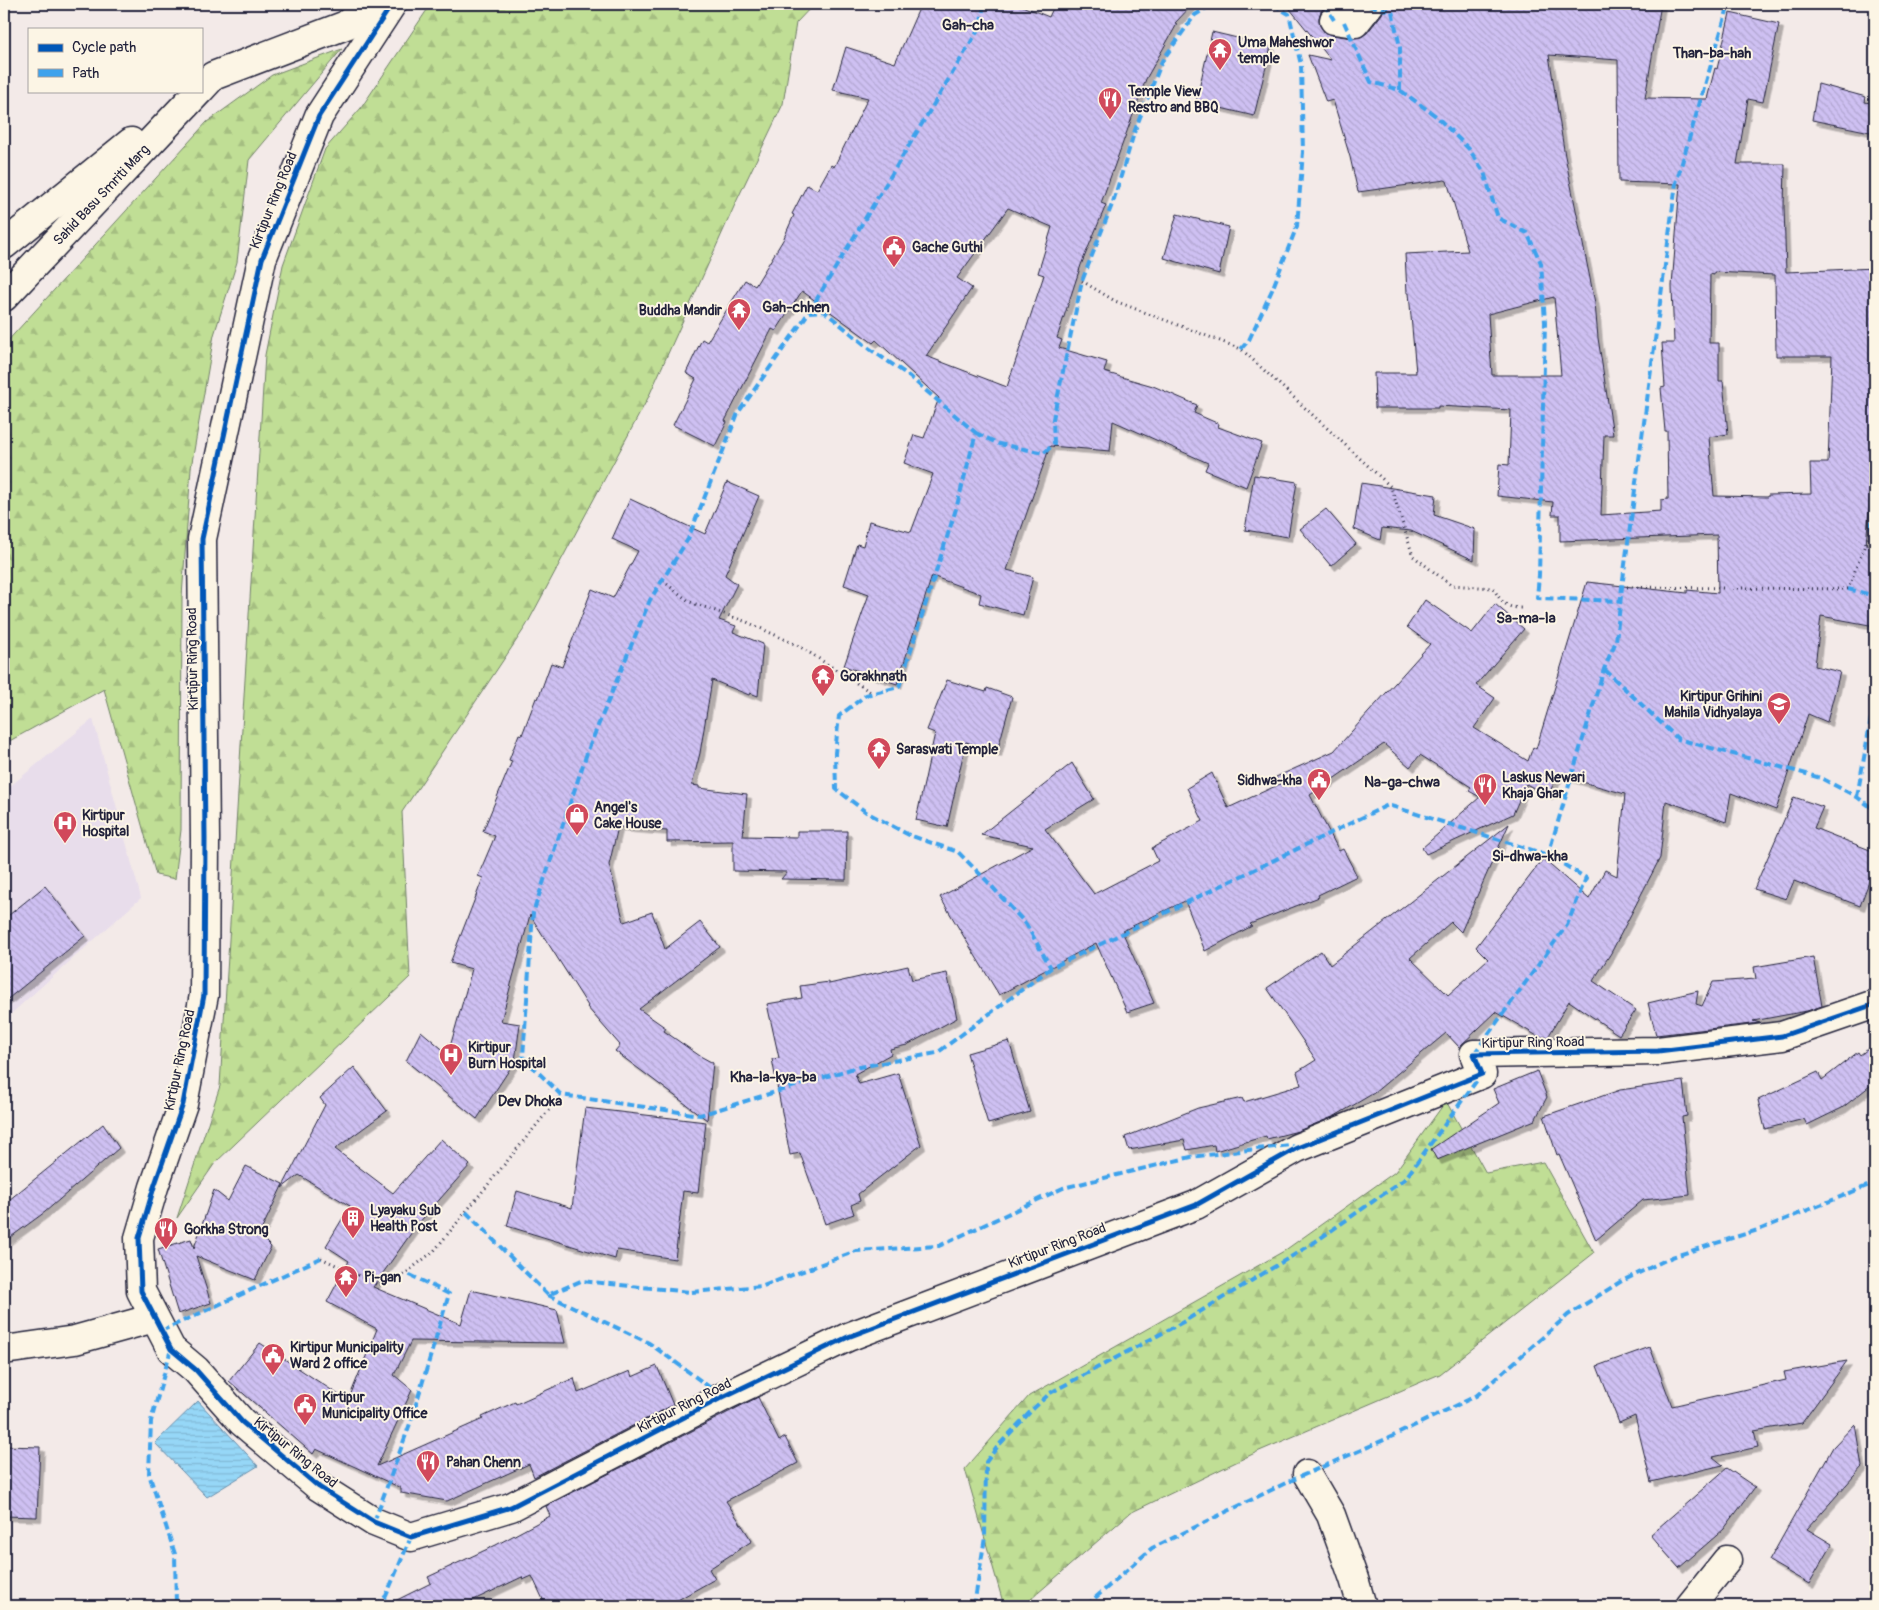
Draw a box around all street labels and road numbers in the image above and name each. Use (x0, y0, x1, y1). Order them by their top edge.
street label: Sahid Basu Smriti Marg (50, 141, 153, 249)
street label: Kirtipur Ring Road (246, 149, 301, 251)
street label: Kirtipur Ring Road (183, 607, 202, 711)
street label: Kirtipur Ring Road (160, 1008, 199, 1112)
street label: Kirtipur Ring Road (1481, 1033, 1585, 1052)
street label: Kirtipur Ring Road (1006, 1219, 1109, 1272)
street label: Kirtipur Ring Road (634, 1374, 734, 1436)
street label: Kirtipur Ring Road (250, 1413, 341, 1492)

